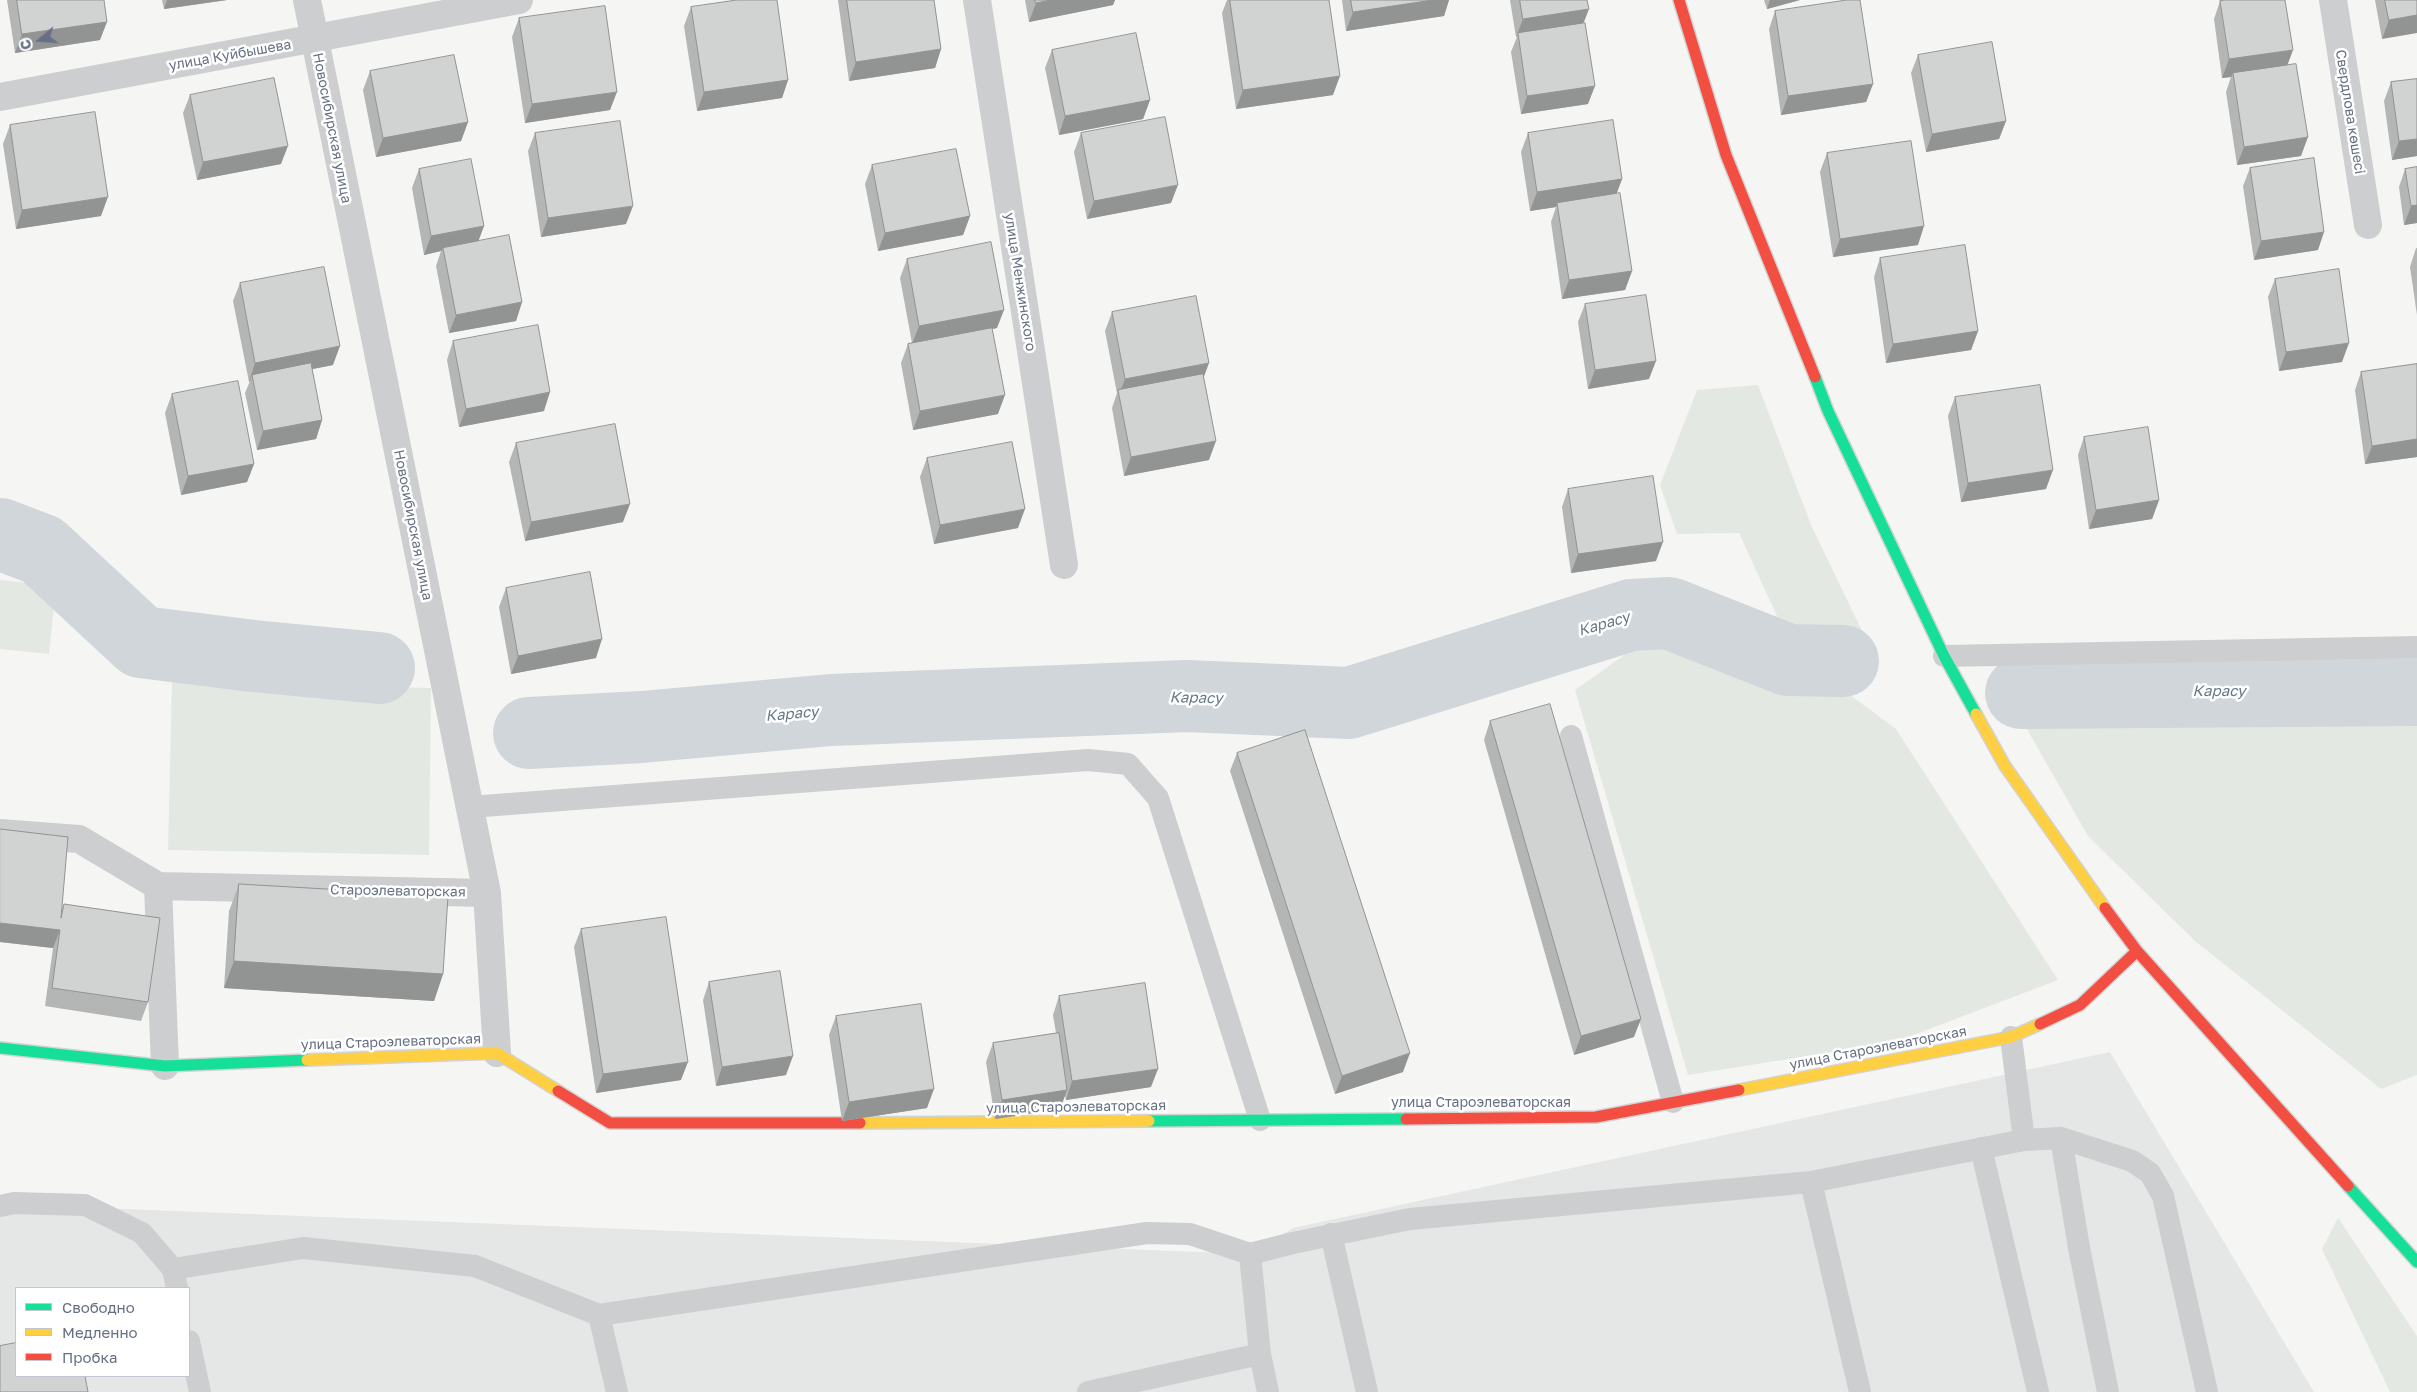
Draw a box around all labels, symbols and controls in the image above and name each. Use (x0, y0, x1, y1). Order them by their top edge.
north arrow (15, 15, 65, 65)
street label: улица Куйбышева (167, 36, 293, 74)
text: С (16, 37, 35, 52)
street label: Свердлова көшесі (2332, 49, 2368, 175)
street label: Новосибирская улица (309, 51, 355, 205)
street label: улица Менжинского (1001, 212, 1039, 352)
street label: Новосибирская улица (390, 448, 436, 602)
water label: Карасу (1576, 608, 1632, 640)
water label: Карасу (2193, 682, 2245, 700)
water label: Карасу (1169, 689, 1223, 707)
water label: Карасу (765, 703, 819, 725)
street label: Староэлеваторская (330, 881, 466, 901)
street label: улица Староэлеваторская (1788, 1023, 1968, 1073)
street label: улица Староэлеваторская (301, 1030, 481, 1054)
street label: улица Староэлеваторская (1391, 1095, 1571, 1111)
street label: улица Староэлеваторская (986, 1097, 1166, 1117)
legend (15, 1287, 190, 1377)
text: Свободно (62, 1298, 135, 1316)
text: Медленно (62, 1323, 138, 1341)
text: Пробка (62, 1348, 117, 1366)

